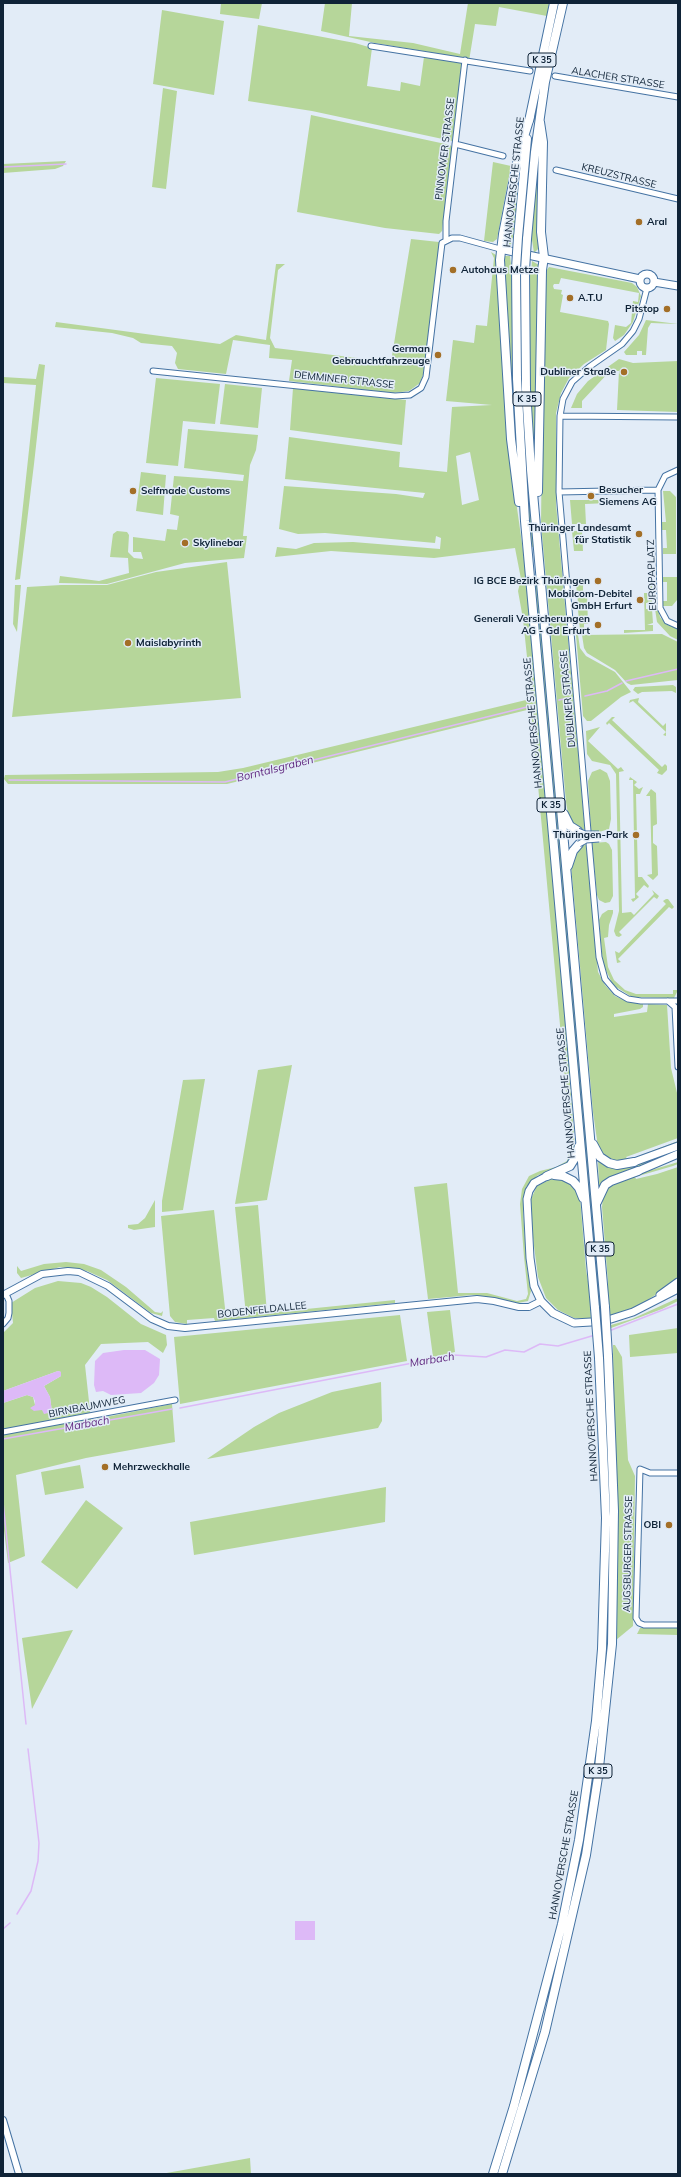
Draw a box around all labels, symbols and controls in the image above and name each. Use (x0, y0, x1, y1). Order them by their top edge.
road number: K 35 (528, 53, 556, 67)
street label: ALACHER STRASSE (570, 65, 666, 91)
street label: PINNOWER STRASSE (433, 97, 457, 201)
street label: HANNOVERSCHE STRASSE (501, 116, 527, 248)
street label: KREUZSTRASSE (580, 161, 658, 191)
place label: Aral (647, 216, 667, 228)
marker: Aral (634, 217, 644, 227)
place label: Autohaus Metze (461, 264, 539, 276)
marker: Autohaus Metze (448, 265, 458, 275)
place label: A.T.U (578, 292, 603, 304)
marker: A.T.U (565, 293, 575, 303)
place label: Pitstop (625, 303, 659, 315)
marker: Pitstop (662, 304, 672, 314)
place label: German Gebrauchtfahrzeuge (332, 343, 430, 366)
marker: German Gebrauchtfahrzeuge (433, 350, 443, 360)
place label: Dubliner Straße (540, 366, 616, 378)
marker: Dubliner Straße (619, 367, 629, 377)
street label: DEMMINER STRASSE (293, 369, 395, 391)
road number: K 35 (513, 392, 541, 406)
place label: Besucher Siemens AG (599, 484, 657, 508)
place label: Selfmade Customs (141, 485, 230, 497)
marker: Selfmade Customs (128, 486, 138, 496)
marker: Besucher Siemens AG (586, 491, 596, 501)
place label: Thüringer Landesamt für Statistik (528, 522, 631, 546)
marker: Thüringer Landesamt für Statistik (634, 529, 644, 539)
place label: Skylinebar (193, 537, 243, 549)
marker: Skylinebar (180, 538, 190, 548)
street label: EUROPAPLATZ (645, 539, 659, 611)
place label: IG BCE Bezirk Thüringen (474, 575, 590, 587)
marker: IG BCE Bezirk Thüringen (593, 576, 603, 586)
place label: Mobilcom-Debitel GmbH Erfurt (548, 588, 632, 612)
marker: Mobilcom-Debitel GmbH Erfurt (635, 595, 645, 605)
place label: Generali Versicherungen AG - Gd Erfurt (474, 613, 590, 636)
marker: Generali Versicherungen AG - Gd Erfurt (593, 620, 603, 630)
place label: Maislabyrinth (136, 637, 201, 649)
marker: Maislabyrinth (123, 638, 133, 648)
street label: DUBLINER STRASSE (558, 650, 578, 748)
street label: HANNOVERSCHE STRASSE (521, 657, 545, 789)
water label: Borntalsgraben (235, 753, 315, 785)
road number: K 35 (537, 798, 565, 812)
place label: Thüringen-Park (553, 829, 628, 841)
marker: Thüringen-Park (631, 830, 641, 840)
street label: HANNOVERSCHE STRASSE (554, 1027, 578, 1159)
road number: K 35 (586, 1242, 614, 1256)
street label: BODENFELDALLEE (217, 1299, 307, 1321)
water label: Marbach (409, 1350, 455, 1370)
street label: HANNOVERSCHE STRASSE (582, 1350, 600, 1482)
street label: BIRNBAUMWEG (48, 1394, 126, 1420)
water label: Marbach (64, 1414, 110, 1434)
place label: Mehrzweckhalle (113, 1461, 190, 1473)
marker: Mehrzweckhalle (100, 1462, 110, 1472)
street label: AUGSBURGER STRASSE (621, 1496, 635, 1612)
place label: OBI (643, 1519, 661, 1531)
marker: OBI (664, 1520, 674, 1530)
road number: K 35 (584, 1764, 612, 1778)
street label: HANNOVERSCHE STRASSE (547, 1789, 581, 1921)

